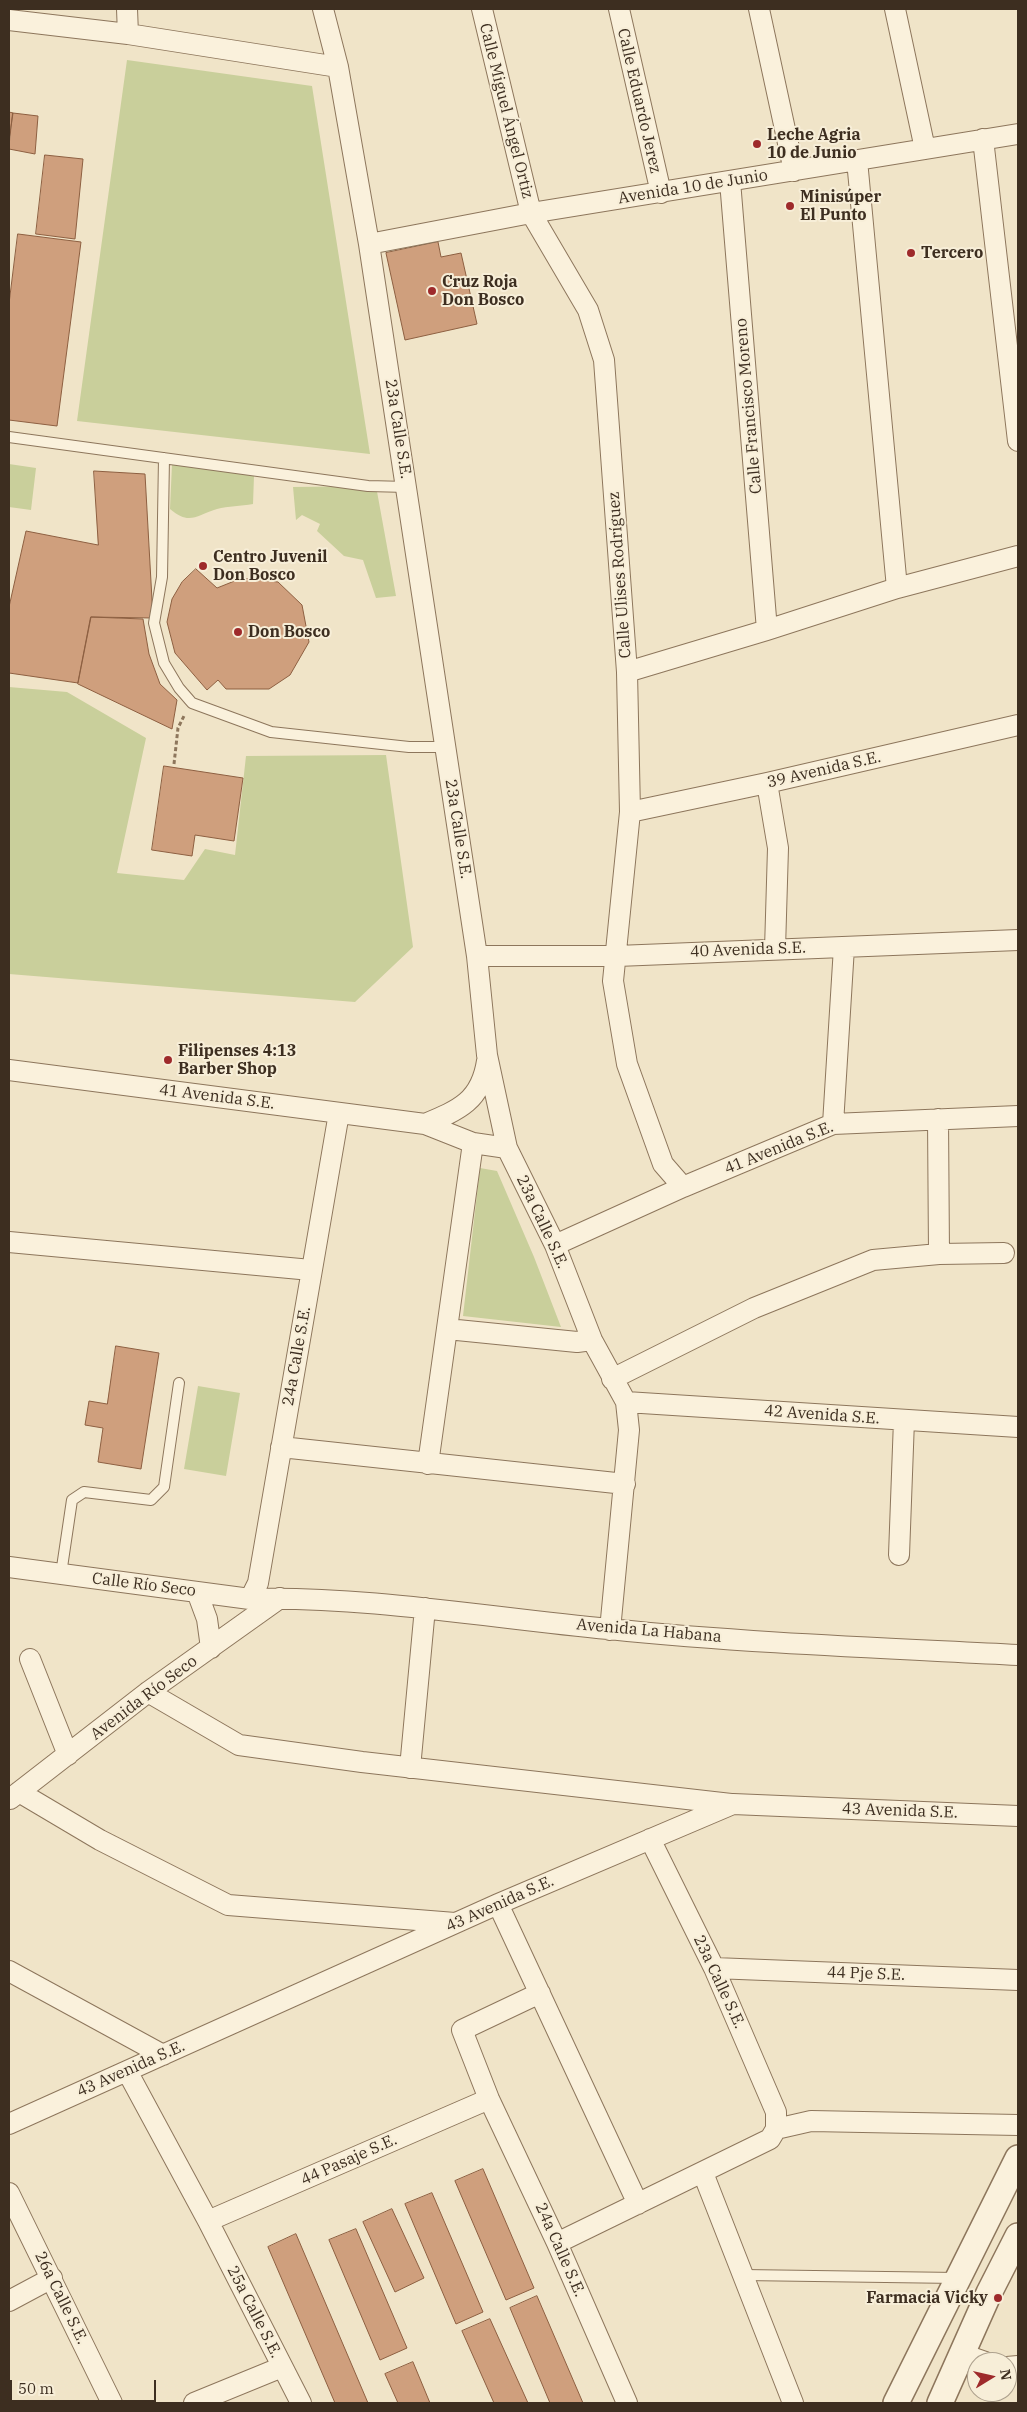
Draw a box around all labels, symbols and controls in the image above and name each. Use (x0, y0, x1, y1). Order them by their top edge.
street label: Calle Miguel Ángel Ortiz (475, 21, 537, 201)
street label: Calle Eduardo Jerez (613, 27, 665, 175)
place label: Leche Agria 10 de Junio (767, 125, 861, 163)
marker: Leche Agria 10 de Junio (751, 138, 763, 150)
street label: Avenida 10 de Junio (617, 166, 769, 208)
place label: Minisúper El Punto (800, 187, 881, 225)
marker: Minisúper El Punto (784, 200, 796, 212)
place label: Tercero (921, 243, 983, 263)
marker: Tercero (905, 247, 917, 259)
place label: Cruz Roja Don Bosco (442, 272, 524, 310)
marker: Cruz Roja Don Bosco (426, 285, 438, 297)
street label: Calle Francisco Moreno (732, 317, 766, 495)
street label: 23a Calle S.E. (381, 378, 415, 480)
street label: Calle Ulises Rodríguez (605, 491, 635, 659)
place label: Centro Juvenil Don Bosco (213, 547, 328, 585)
marker: Centro Juvenil Don Bosco (197, 560, 209, 572)
place label: Don Bosco (248, 622, 330, 642)
marker: Don Bosco (232, 626, 244, 638)
street label: 39 Avenida S.E. (765, 748, 883, 792)
street label: 23a Calle S.E. (441, 778, 475, 880)
street label: 40 Avenida S.E. (690, 938, 806, 962)
place label: Filipenses 4:13 Barber Shop (178, 1041, 296, 1079)
marker: Filipenses 4:13 Barber Shop (162, 1054, 174, 1066)
street label: 41 Avenida S.E. (158, 1080, 276, 1114)
street label: 41 Avenida S.E. (722, 1117, 836, 1179)
street label: 23a Calle S.E. (512, 1172, 572, 1272)
street label: 24a Calle S.E. (279, 1305, 315, 1407)
street label: 42 Avenida S.E. (763, 1401, 881, 1429)
street label: Calle Río Seco (91, 1569, 197, 1601)
street label: Avenida La Habana (576, 1615, 722, 1647)
street label: Avenida Río Seco (87, 1652, 201, 1744)
street label: 43 Avenida S.E. (842, 1799, 958, 1823)
street label: 43 Avenida S.E. (443, 1872, 557, 1936)
street label: 23a Calle S.E. (689, 1932, 749, 2032)
street label: 44 Pje S.E. (827, 1963, 905, 1985)
street label: 43 Avenida S.E. (74, 2037, 188, 2101)
street label: 44 Pasaje S.E. (298, 2130, 400, 2190)
street label: 24a Calle S.E. (531, 2200, 589, 2300)
street label: 26a Calle S.E. (30, 2249, 92, 2347)
street label: 25a Calle S.E. (223, 2263, 285, 2361)
place label: Farmacia Vicky (866, 2288, 988, 2308)
marker: Farmacia Vicky (992, 2292, 1004, 2304)
north arrow (967, 2352, 1017, 2402)
text: N (996, 2368, 1016, 2382)
scale bar (12, 2370, 159, 2402)
text: 50 m (18, 2379, 54, 2398)

